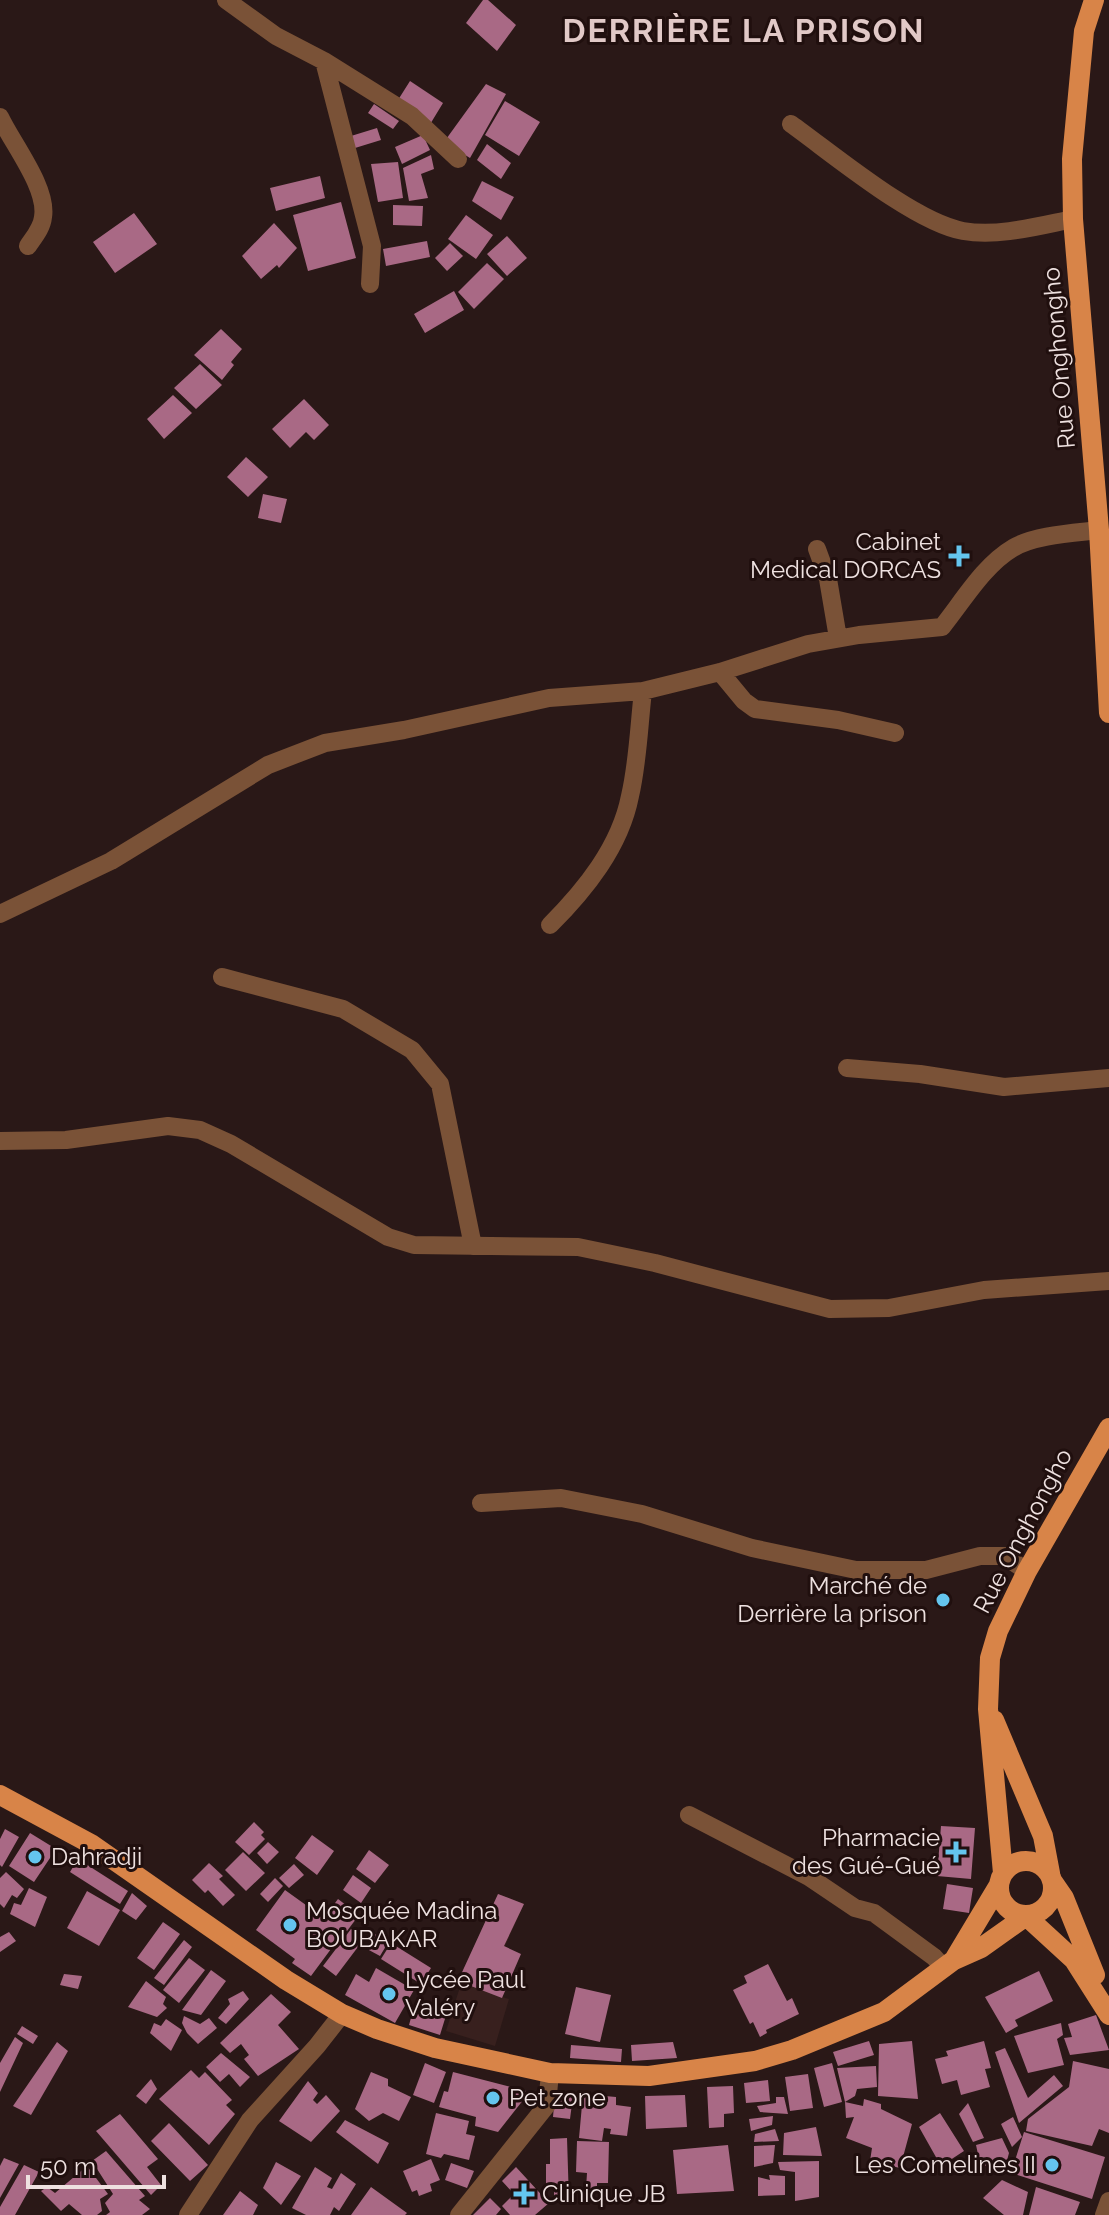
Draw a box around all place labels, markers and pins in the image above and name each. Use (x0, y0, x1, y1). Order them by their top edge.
place label: Cabinet Medical DORCAS (750, 527, 941, 584)
marker: Cabinet Medical DORCAS (948, 545, 970, 567)
place label: Marché de Derrière la prison (737, 1571, 927, 1628)
marker: Marché de Derrière la prison (934, 1591, 952, 1609)
place label: Pharmacie des Gué-Gué (792, 1823, 940, 1880)
place label: Dahradji (51, 1842, 142, 1871)
marker: Pharmacie des Gué-Gué (947, 1843, 965, 1861)
marker: Dahradji (26, 1848, 44, 1866)
place label: Mosquée Madina BOUBAKAR (306, 1896, 497, 1953)
marker: Mosquée Madina BOUBAKAR (281, 1916, 299, 1934)
place label: Lycée Paul Valéry (405, 1965, 526, 2022)
marker: Lycée Paul Valéry (380, 1985, 398, 2003)
place label: Pet zone (509, 2083, 606, 2112)
marker: Pet zone (484, 2089, 502, 2107)
place label: Les Comelines II (854, 2150, 1036, 2179)
marker: Les Comelines II (1043, 2156, 1061, 2174)
place label: Clinique JB (542, 2179, 666, 2208)
marker: Clinique JB (513, 2183, 535, 2205)

